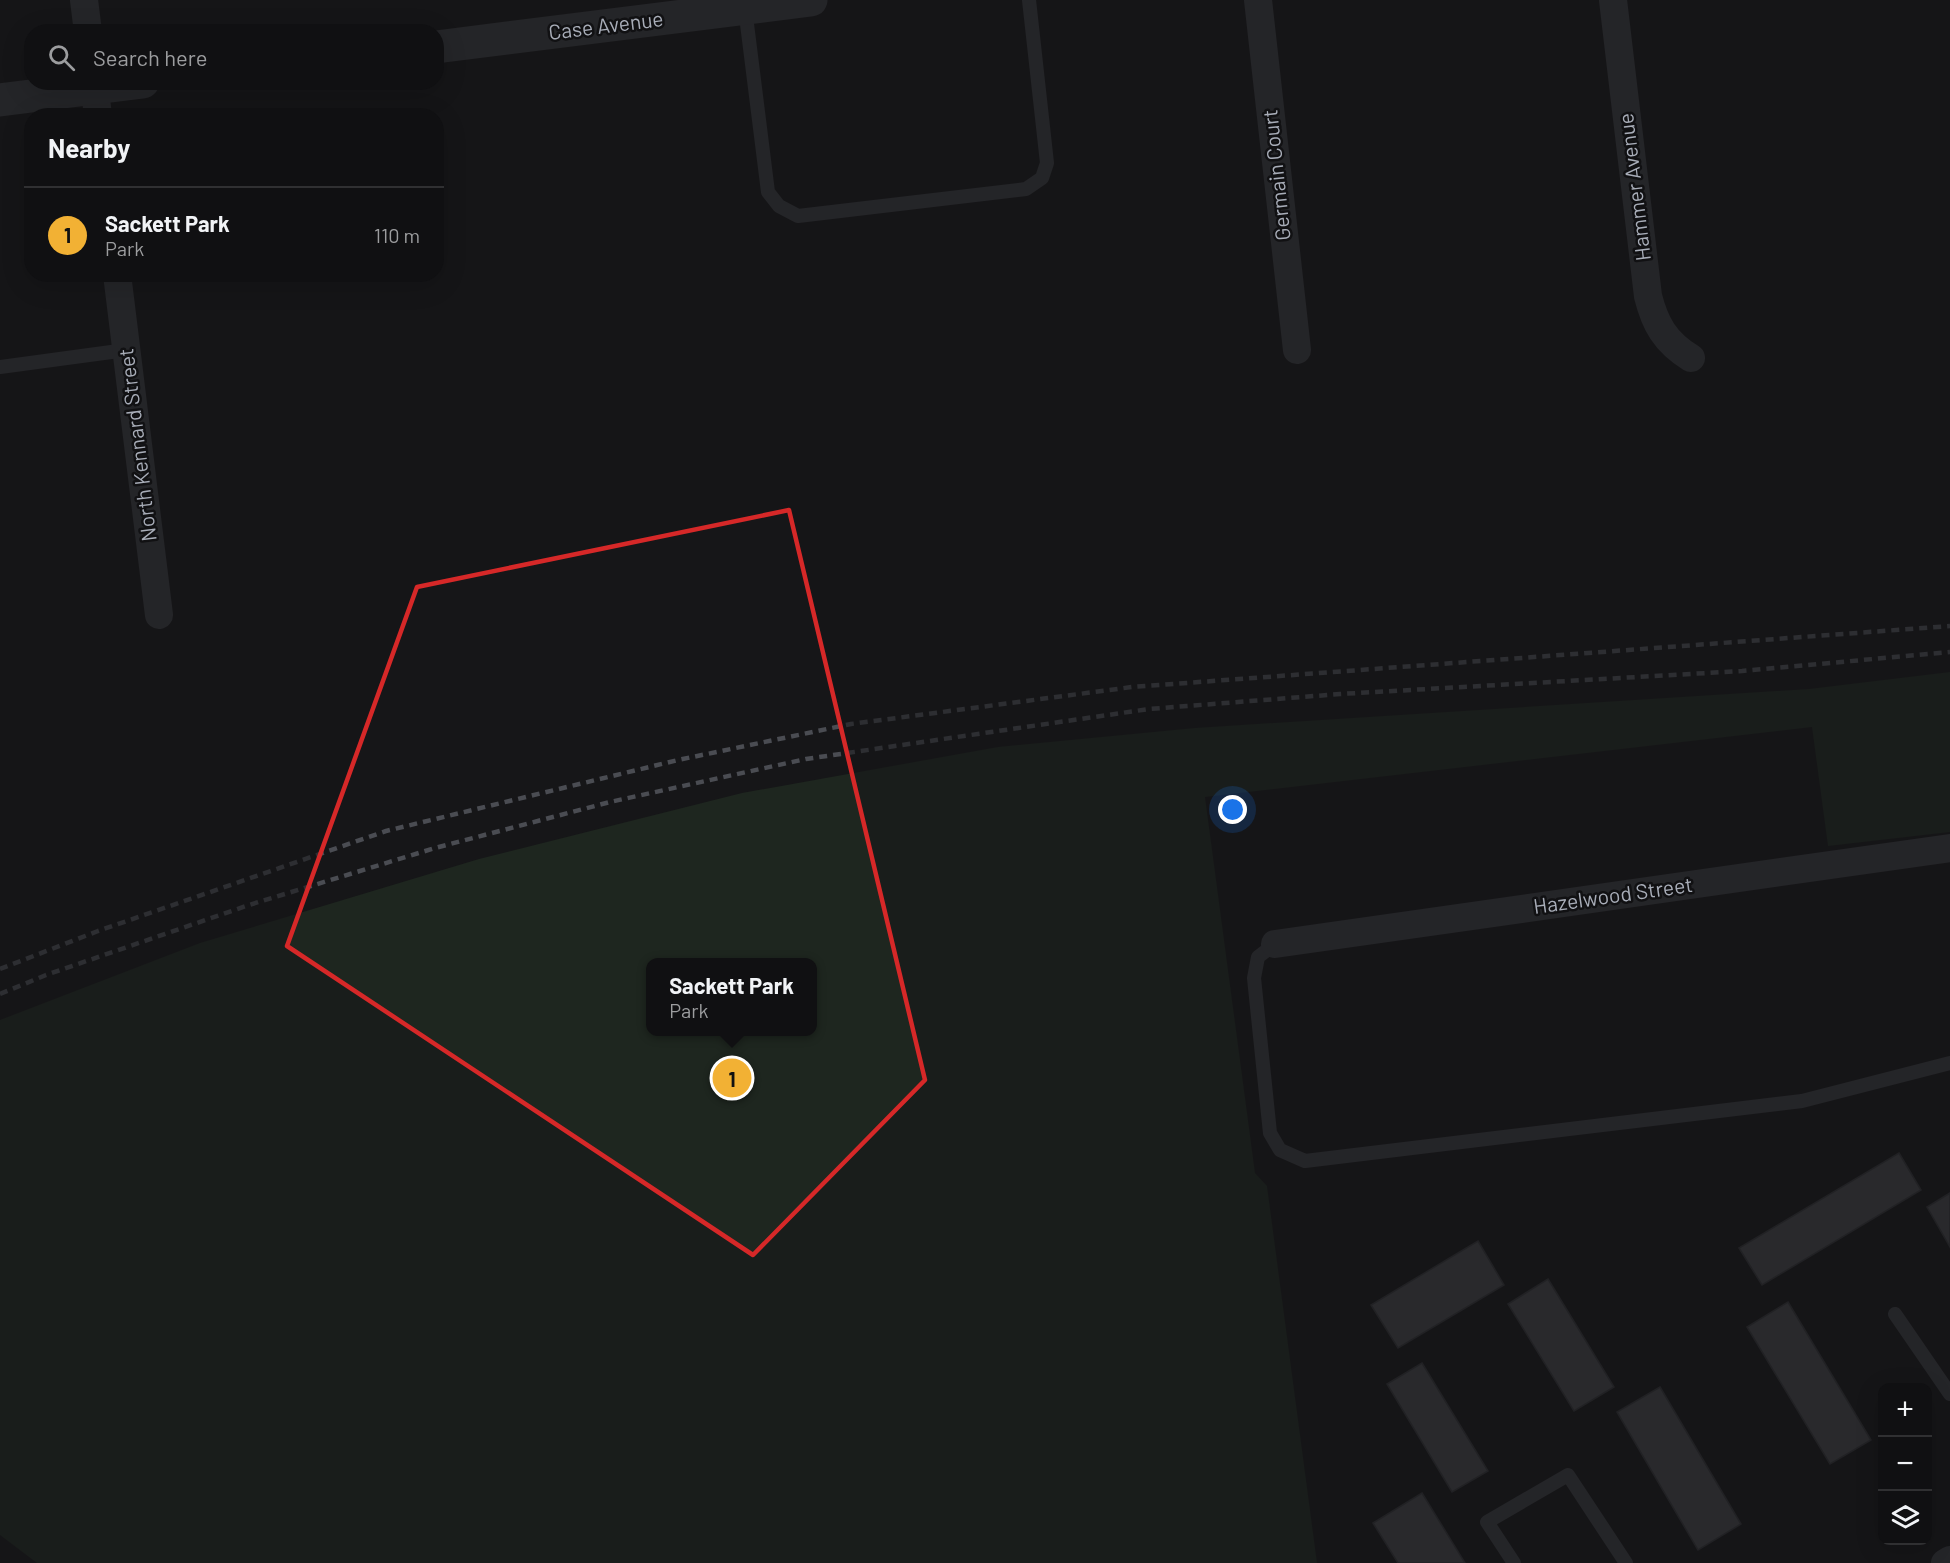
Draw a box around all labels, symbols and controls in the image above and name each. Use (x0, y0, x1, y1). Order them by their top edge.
street label: Case Avenue (547, 5, 665, 44)
search box (24, 24, 444, 90)
icon: search (45, 41, 78, 74)
text: Search here (93, 44, 207, 70)
street label: Germain Court (1256, 108, 1295, 242)
street label: Hammer Avenue (1612, 112, 1655, 263)
text: Nearby (48, 132, 130, 163)
text: Sackett Park (105, 210, 230, 236)
text: 1 (64, 223, 71, 247)
text: 110 m (374, 223, 420, 247)
text: Park (105, 236, 144, 260)
street label: North Kennard Street (112, 347, 161, 543)
your location (1218, 795, 1247, 824)
street label: Hazelwood Street (1532, 871, 1694, 918)
popup (646, 958, 817, 1036)
text: Sackett Park (669, 972, 794, 998)
text: Park (669, 998, 708, 1022)
pin: 1 (712, 1056, 752, 1100)
map controls (1878, 1383, 1932, 1545)
button: + (1878, 1383, 1932, 1437)
button: − (1878, 1437, 1932, 1491)
button: layers (1878, 1491, 1932, 1545)

